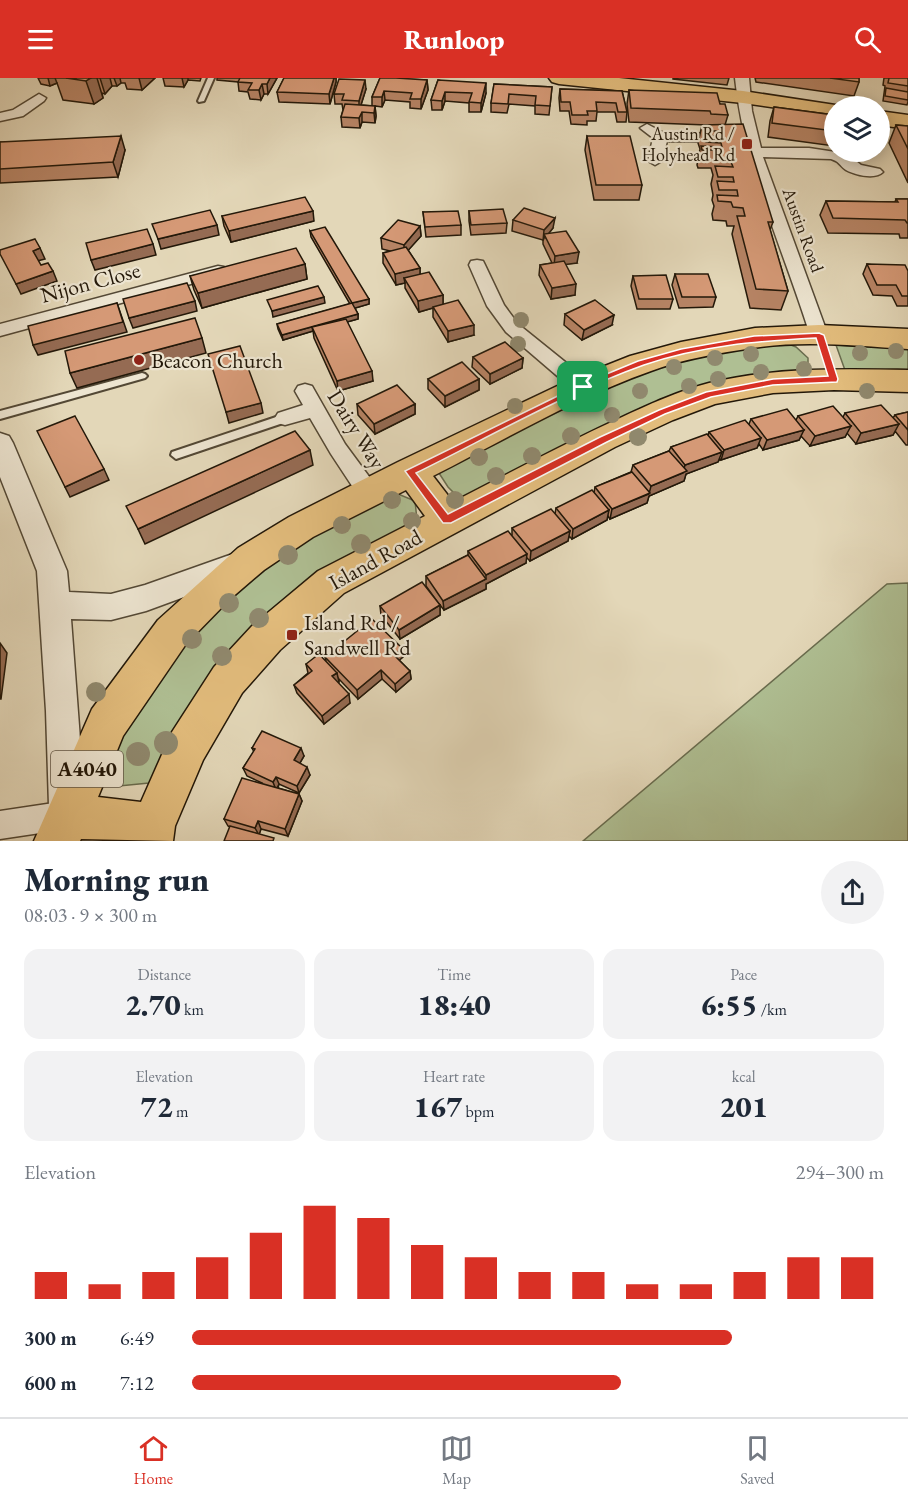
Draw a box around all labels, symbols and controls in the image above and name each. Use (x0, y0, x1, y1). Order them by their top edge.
text: Runloop (404, 22, 504, 57)
icon: menu (24, 23, 57, 56)
icon: search (851, 23, 884, 56)
map controls (824, 96, 890, 162)
button: layers (824, 96, 890, 162)
place label: Austin Rd / Holyhead Rd (641, 122, 736, 166)
marker: Austin Rd / Holyhead Rd (740, 137, 754, 151)
street label: Austin Road (777, 183, 830, 276)
street label: Nijon Close (37, 255, 144, 310)
place label: Beacon Church (151, 346, 283, 375)
marker: Beacon Church (132, 353, 146, 367)
pin (557, 361, 608, 412)
icon: arrive (566, 370, 599, 403)
street label: Dairy Way (321, 384, 392, 475)
street label: Island Road (324, 522, 428, 597)
place label: Island Rd / Sandwell Rd (304, 608, 412, 662)
marker: Island Rd / Sandwell Rd (285, 628, 299, 642)
road number: A4040 (51, 751, 123, 787)
text: Morning run (24, 858, 209, 901)
button: share (821, 861, 884, 924)
text: 08:03 · 9 × 300 m (24, 902, 157, 928)
text: Distance (138, 964, 191, 985)
text: Time (437, 964, 471, 985)
text: Pace (730, 964, 757, 985)
text: 2.70 (125, 985, 181, 1024)
text: 18:40 (417, 985, 491, 1024)
text: 6:55 (700, 985, 758, 1024)
text: km (181, 999, 204, 1020)
text: /km (758, 999, 787, 1020)
text: Elevation (136, 1066, 193, 1087)
text: Heart rate (423, 1066, 485, 1087)
text: kcal (732, 1066, 756, 1087)
text: 72 (140, 1087, 173, 1126)
text: 167 (414, 1087, 462, 1126)
text: 201 (719, 1087, 768, 1126)
text: m (173, 1101, 188, 1122)
text: bpm (462, 1101, 494, 1122)
text: Elevation (24, 1159, 96, 1185)
text: 294–300 m (796, 1159, 884, 1185)
text: 300 m (24, 1325, 77, 1351)
text: 6:49 (120, 1325, 154, 1351)
text: 600 m (24, 1370, 77, 1396)
text: 7:12 (120, 1370, 154, 1396)
tab: Home (134, 1432, 173, 1489)
tab: Map (440, 1432, 473, 1489)
tab: Saved (740, 1432, 774, 1489)

